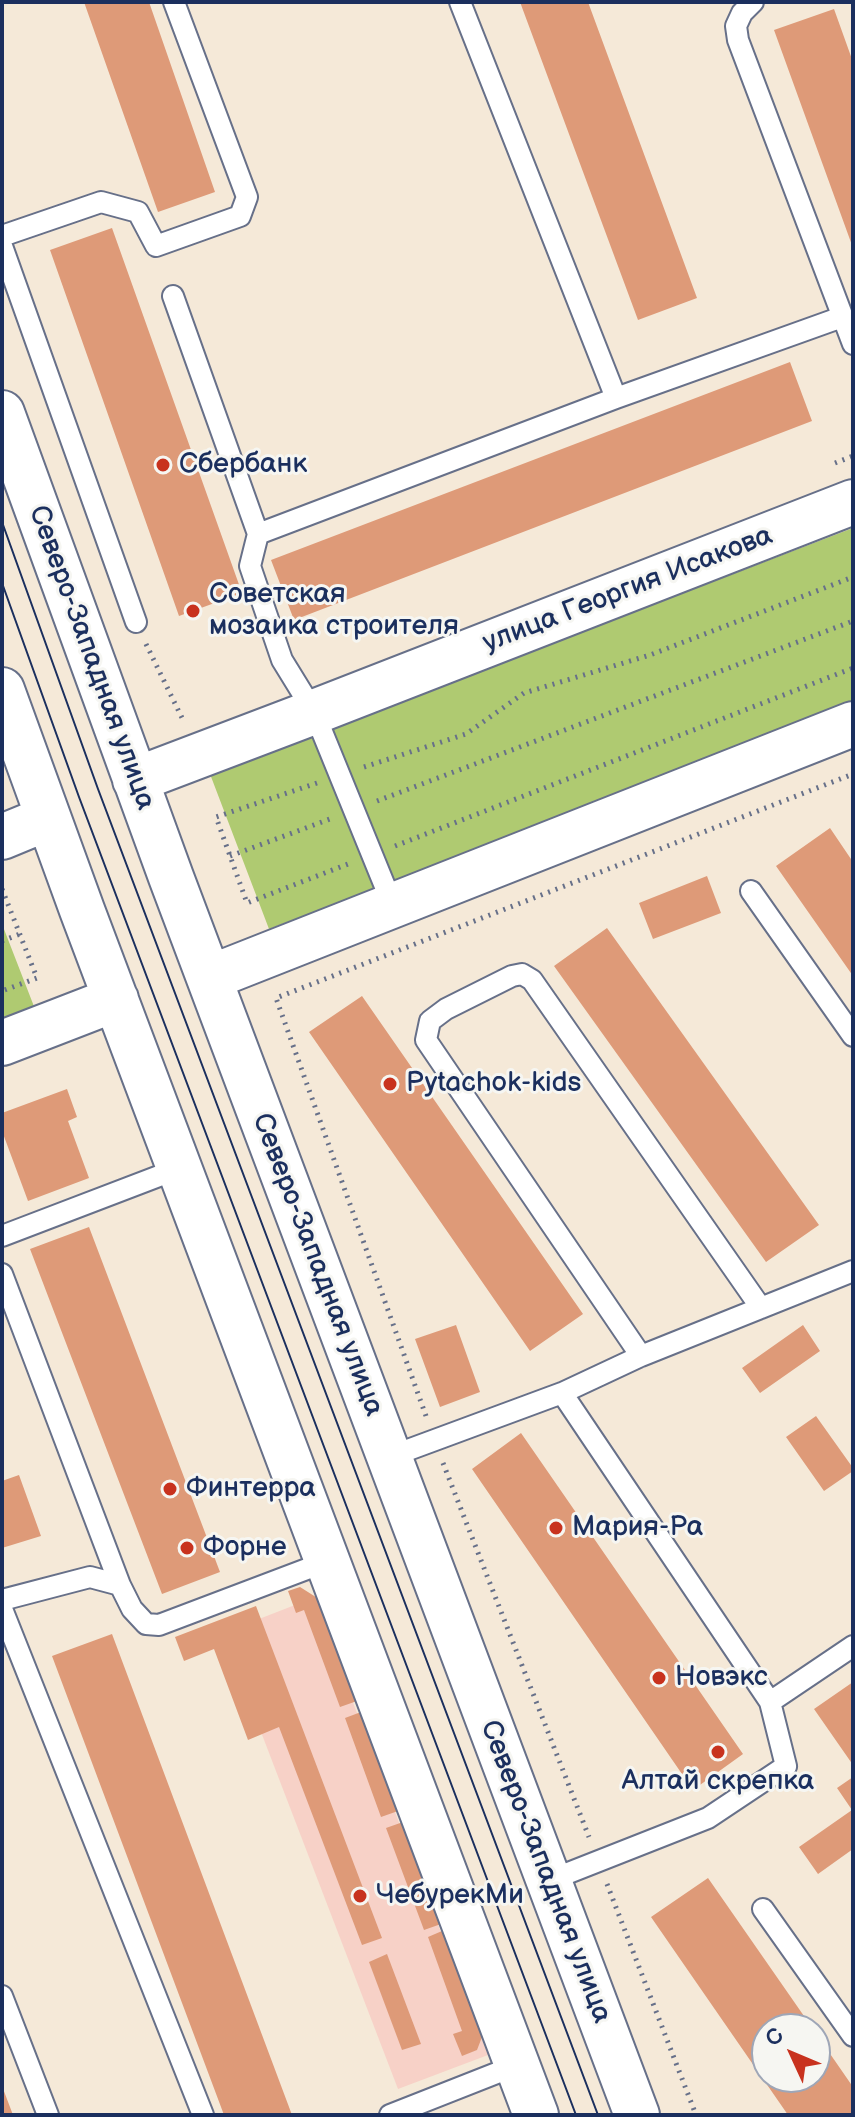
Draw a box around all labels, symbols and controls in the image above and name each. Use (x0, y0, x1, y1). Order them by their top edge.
place label: Сбербанк (179, 448, 307, 482)
marker: Сбербанк (154, 456, 172, 474)
street label: Северо-Западная улица (20, 501, 162, 815)
street label: улица Георгия Исакова (478, 519, 778, 661)
place label: Советская мозаика строителя (209, 578, 459, 644)
marker: Советская мозаика строителя (184, 602, 202, 620)
place label: Pytachok-kids (406, 1067, 581, 1101)
marker: Pytachok-kids (381, 1075, 399, 1093)
street label: Северо-Западная улица (244, 1109, 390, 1421)
place label: Финтерра (186, 1472, 316, 1506)
marker: Финтерра (161, 1480, 179, 1498)
place label: Мария-Ра (572, 1511, 703, 1545)
marker: Мария-Ра (547, 1519, 565, 1537)
place label: Форне (203, 1531, 287, 1565)
marker: Форне (178, 1539, 196, 1557)
place label: Новэкс (675, 1661, 768, 1695)
marker: Новэкс (650, 1669, 668, 1687)
street label: Северо-Западная улица (472, 1716, 618, 2028)
marker: Алтай скрепка (709, 1743, 727, 1761)
place label: Алтай скрепка (622, 1765, 814, 1799)
place label: ЧебурекМи (376, 1879, 524, 1913)
marker: ЧебурекМи (351, 1887, 369, 1905)
north arrow (751, 2013, 831, 2093)
text: С (760, 2022, 790, 2052)

